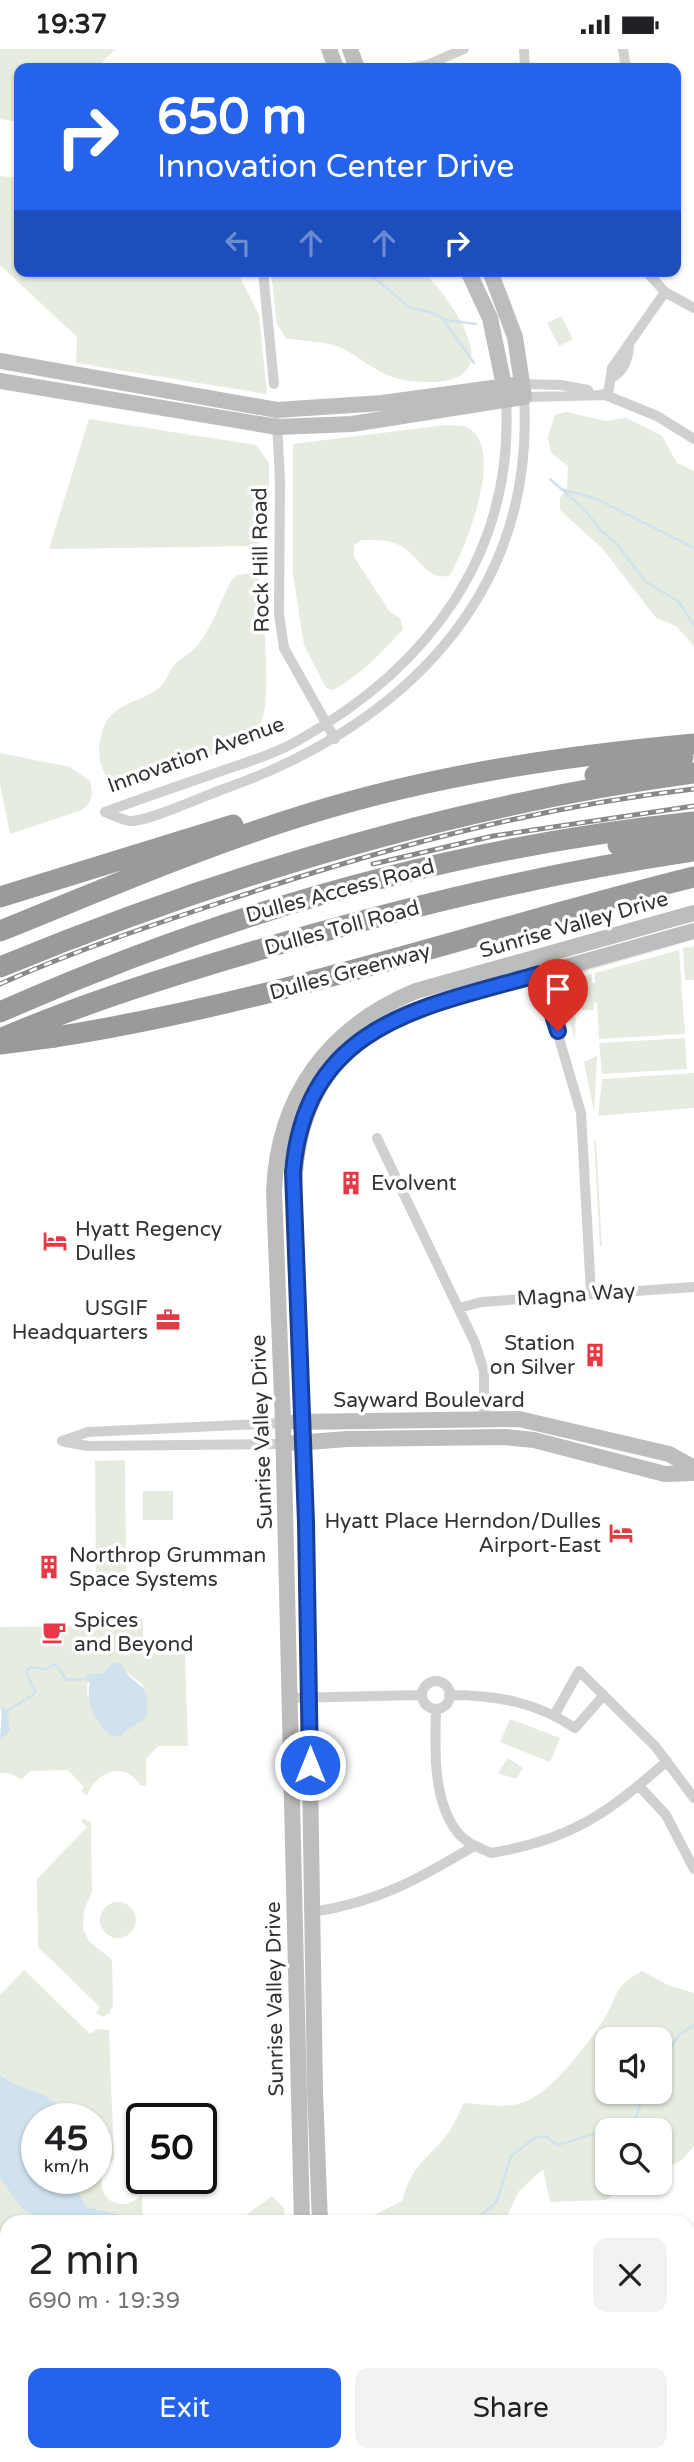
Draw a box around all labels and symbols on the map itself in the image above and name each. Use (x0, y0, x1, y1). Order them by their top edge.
street label: Rock Hill Road (247, 487, 275, 633)
street label: Innovation Avenue (104, 711, 288, 799)
street label: Dulles Access Road (243, 854, 437, 928)
street label: Sunrise Valley Drive (477, 886, 671, 964)
street label: Dulles Toll Road (262, 895, 422, 961)
street label: Dulles Greenway (267, 938, 433, 1006)
pin (528, 959, 588, 1031)
building icon: Evolvent (337, 1169, 365, 1197)
place label: Evolvent (371, 1171, 456, 1196)
place label: Hyatt Regency Dulles (75, 1217, 222, 1266)
hotel icon: Hyatt Regency Dulles (41, 1227, 69, 1255)
street label: Magna Way (516, 1278, 636, 1312)
place label: USGIF Headquarters (12, 1296, 148, 1345)
office icon: USGIF Headquarters (154, 1306, 182, 1334)
place label: Station on Silver (490, 1331, 575, 1380)
street label: Sunrise Valley Drive (246, 1334, 278, 1530)
building icon: Station on Silver (581, 1341, 609, 1369)
street label: Sayward Boulevard (333, 1388, 525, 1413)
place label: Hyatt Place Herndon/Dulles Airport-East (324, 1509, 601, 1558)
hotel icon: Hyatt Place Herndon/Dulles Airport-East (607, 1519, 635, 1547)
place label: Northrop Grumman Space Systems (69, 1543, 266, 1592)
building icon: Northrop Grumman Space Systems (35, 1553, 63, 1581)
place label: Spices and Beyond (74, 1608, 193, 1657)
cafe icon: Spices and Beyond (40, 1618, 68, 1646)
position arrow (273, 1728, 347, 1802)
street label: Sunrise Valley Drive (261, 1901, 289, 2097)
speed limit sign: 50 (126, 2103, 217, 2194)

